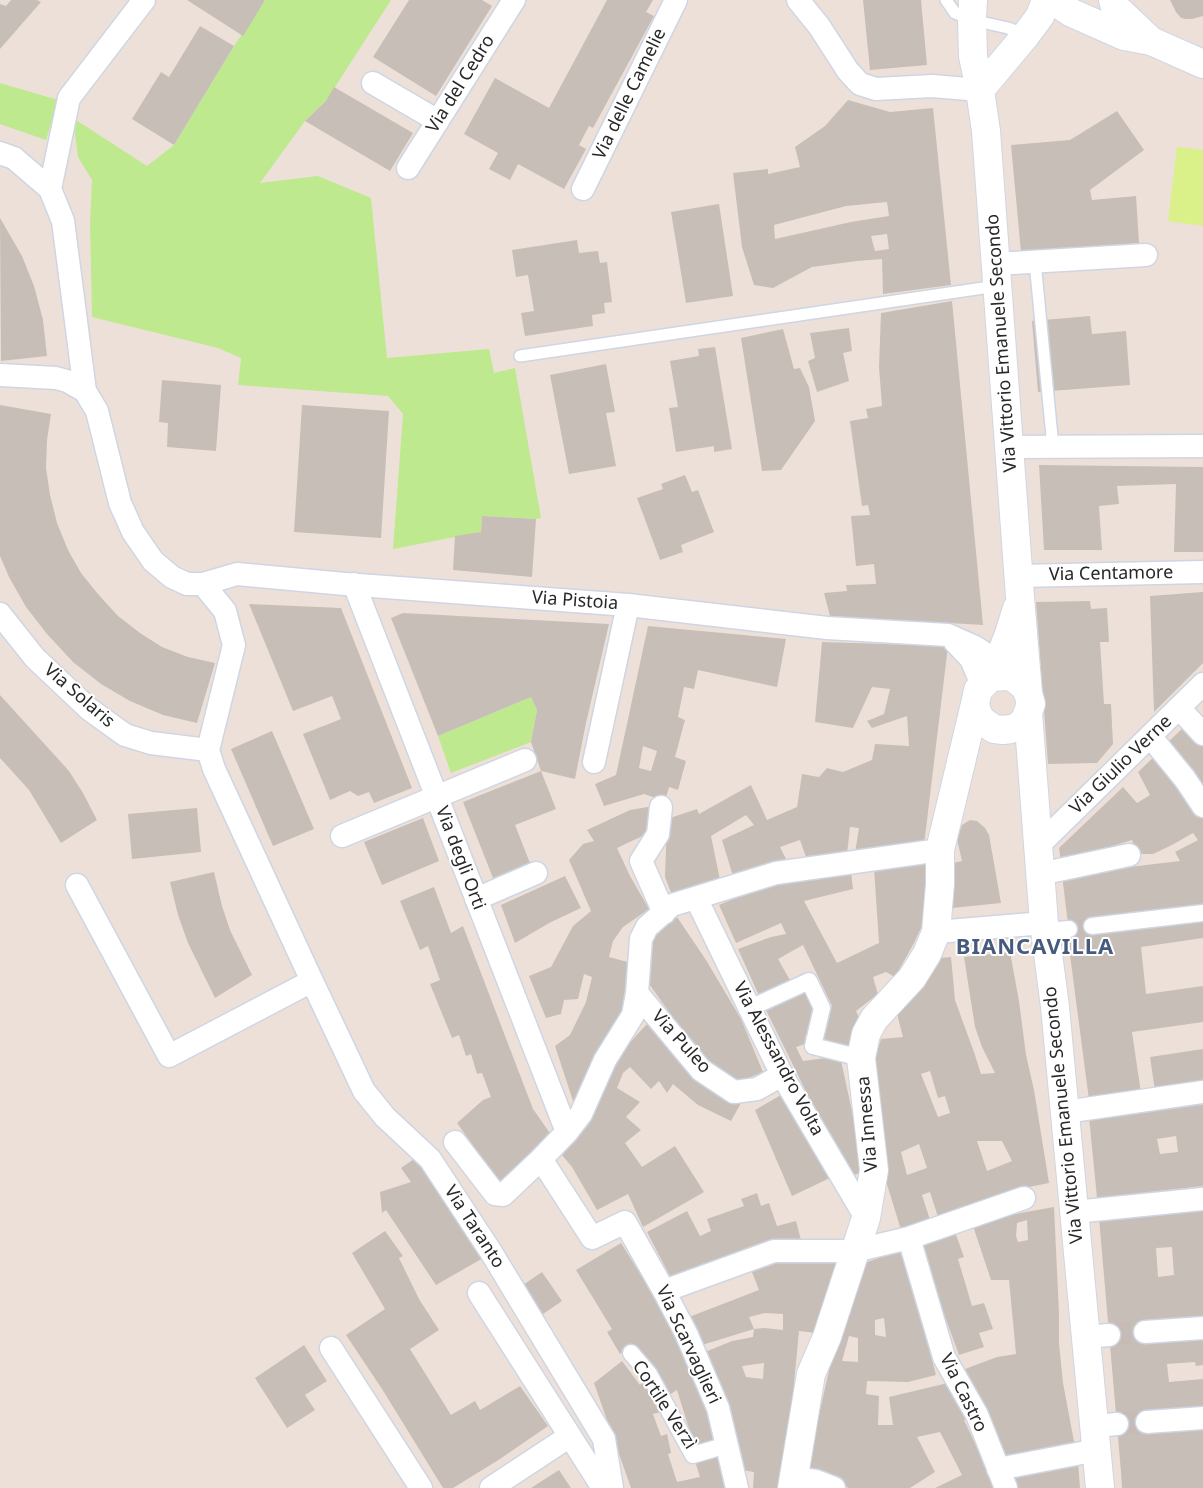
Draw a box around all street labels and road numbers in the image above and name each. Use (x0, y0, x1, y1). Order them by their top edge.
street label: Via delle Camelie (589, 25, 671, 163)
street label: Via del Cedro (422, 31, 500, 137)
street label: Via Vittorio Emanuele Secondo (982, 213, 1022, 473)
street label: Via Centamore (1049, 562, 1173, 586)
street label: Via Pistoia (531, 587, 619, 615)
street label: Via Solaris (39, 659, 119, 733)
street label: Via Giulio Verne (1066, 711, 1176, 819)
street label: Via degli Orti (430, 803, 490, 913)
street label: Via Alessandro Volta (728, 978, 828, 1140)
street label: Via Vittorio Emanuele Secondo (1040, 985, 1088, 1245)
street label: Via Puleo (647, 1006, 715, 1078)
street label: Via Innessa (853, 1075, 883, 1173)
street label: Via Taranto (439, 1181, 509, 1273)
street label: Via Scarvaglieri (651, 1282, 725, 1408)
street label: Via Castro (935, 1350, 991, 1436)
street label: Cortile Verzì (627, 1357, 701, 1453)

